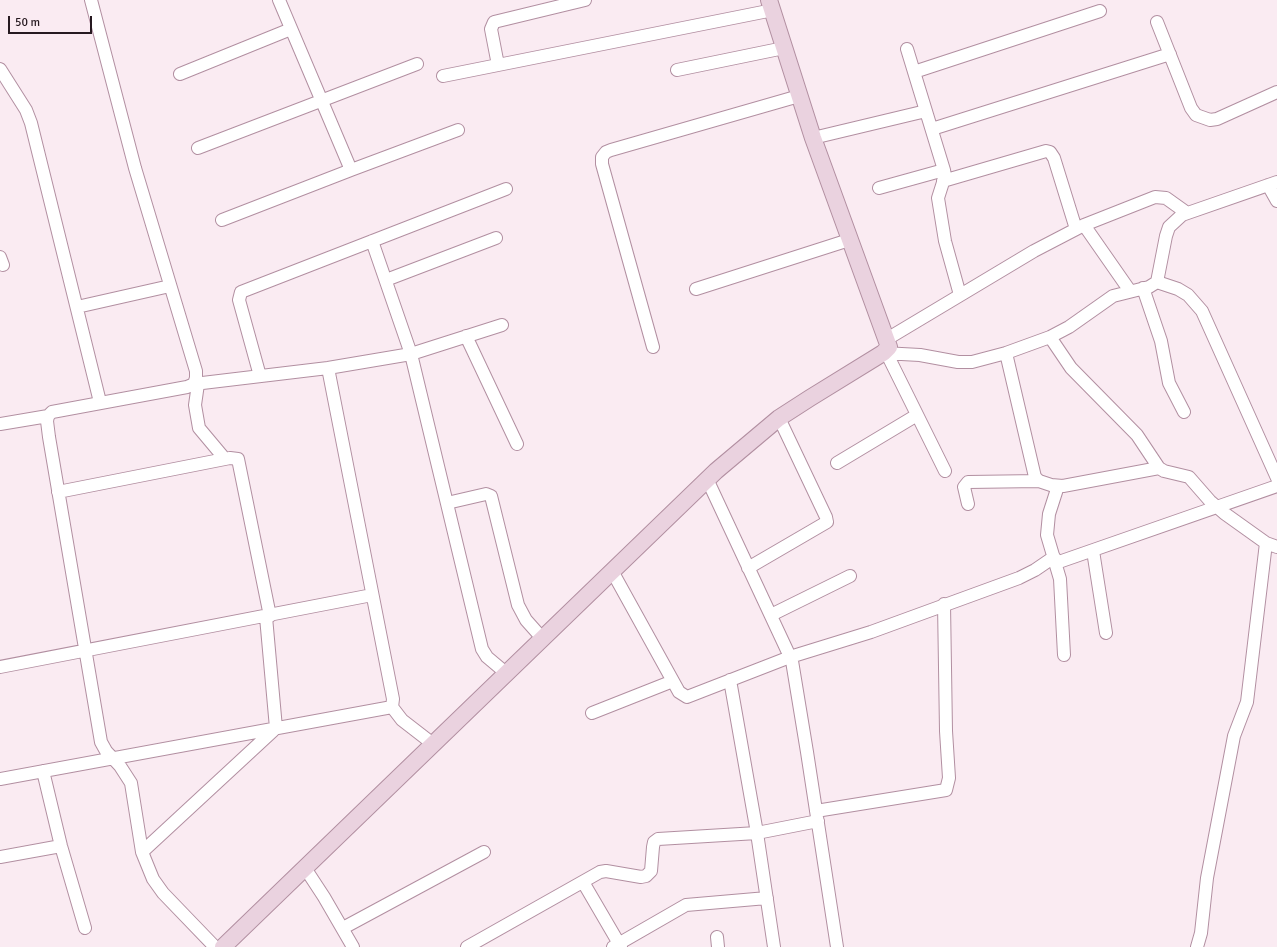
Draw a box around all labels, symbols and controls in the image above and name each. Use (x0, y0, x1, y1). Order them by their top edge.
scale bar (10, 8, 94, 34)
text: 50 m (15, 15, 40, 30)

